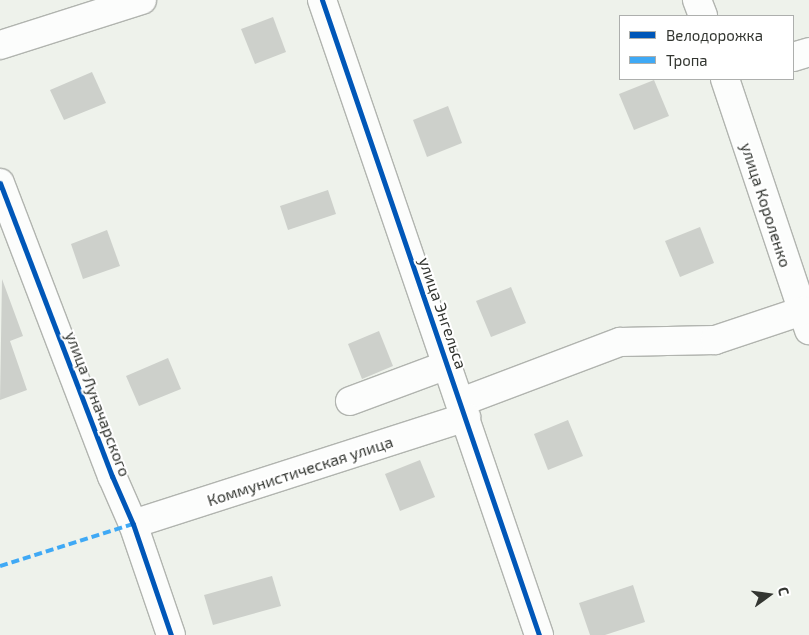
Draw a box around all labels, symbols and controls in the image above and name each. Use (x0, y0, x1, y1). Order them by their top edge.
legend (619, 15, 794, 80)
text: Велодорожка (666, 26, 763, 44)
text: Тропа (666, 51, 708, 69)
street label: улица Короленко (737, 140, 795, 270)
street label: улица Энгельса (415, 255, 471, 371)
street label: улица Луначарского (61, 329, 135, 479)
street label: Коммунистическая улица (205, 432, 395, 510)
north arrow (744, 570, 794, 620)
text: С (775, 585, 793, 597)

